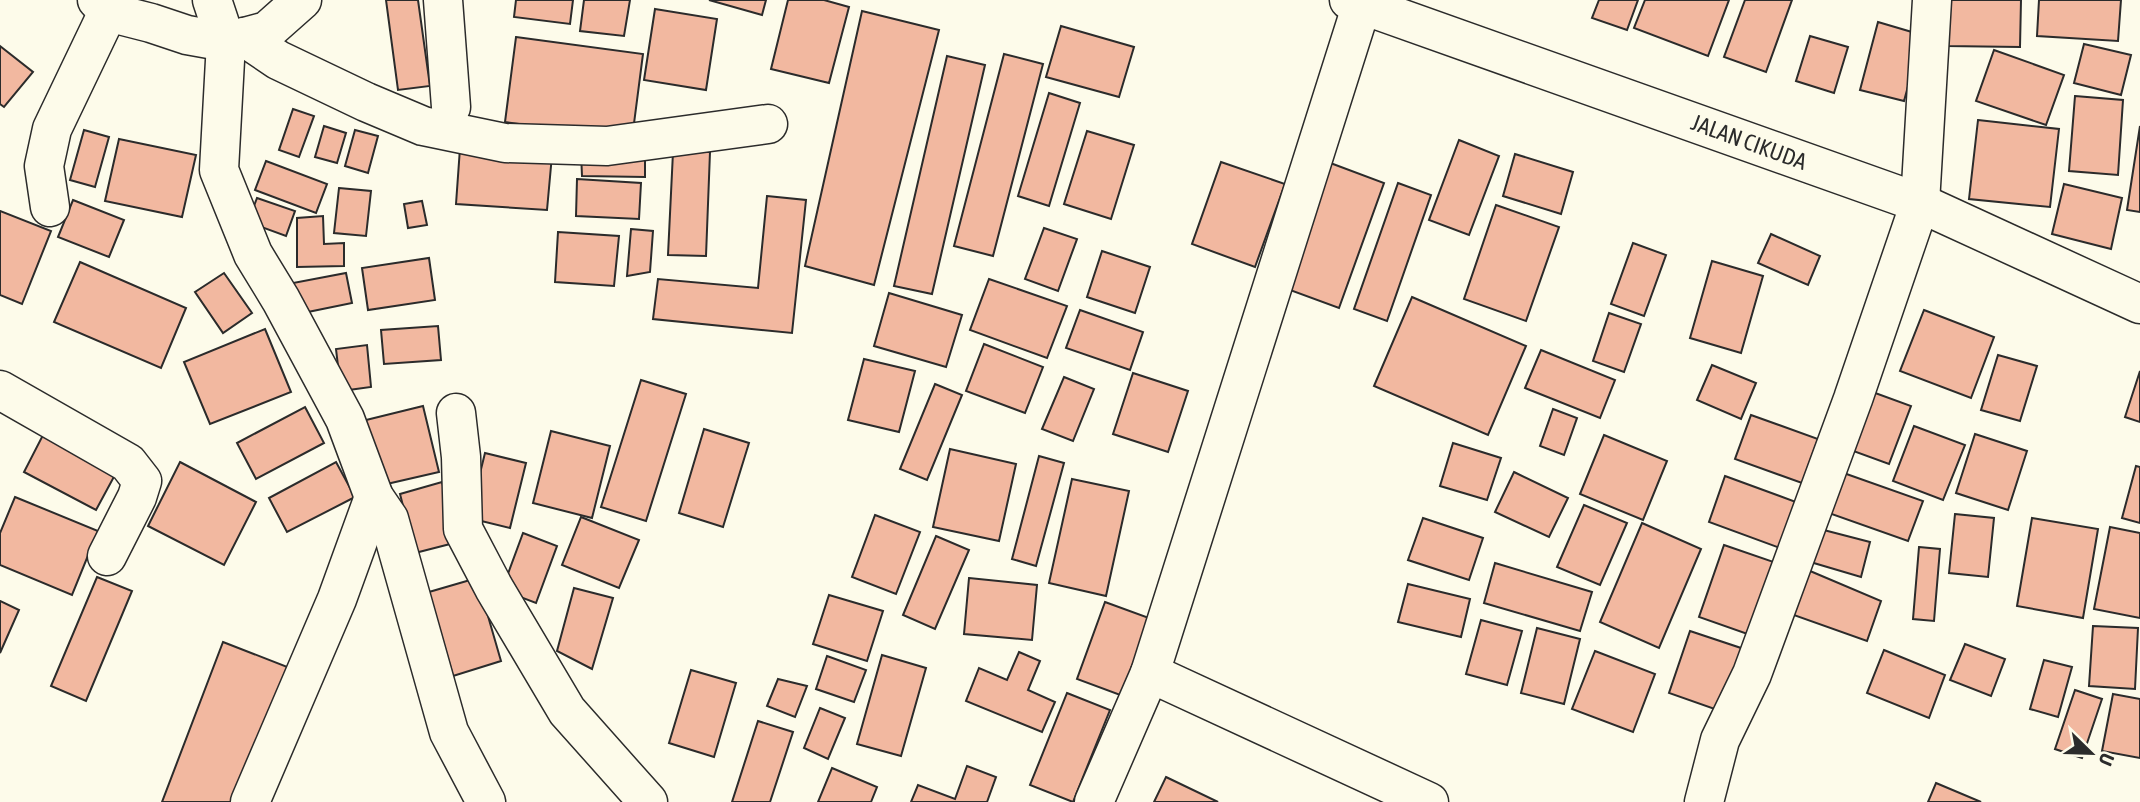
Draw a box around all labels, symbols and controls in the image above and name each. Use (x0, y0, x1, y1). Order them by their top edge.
street label: JALAN CIKUDA (1688, 109, 1811, 175)
north arrow (2056, 718, 2126, 788)
text: U (2094, 750, 2119, 769)

